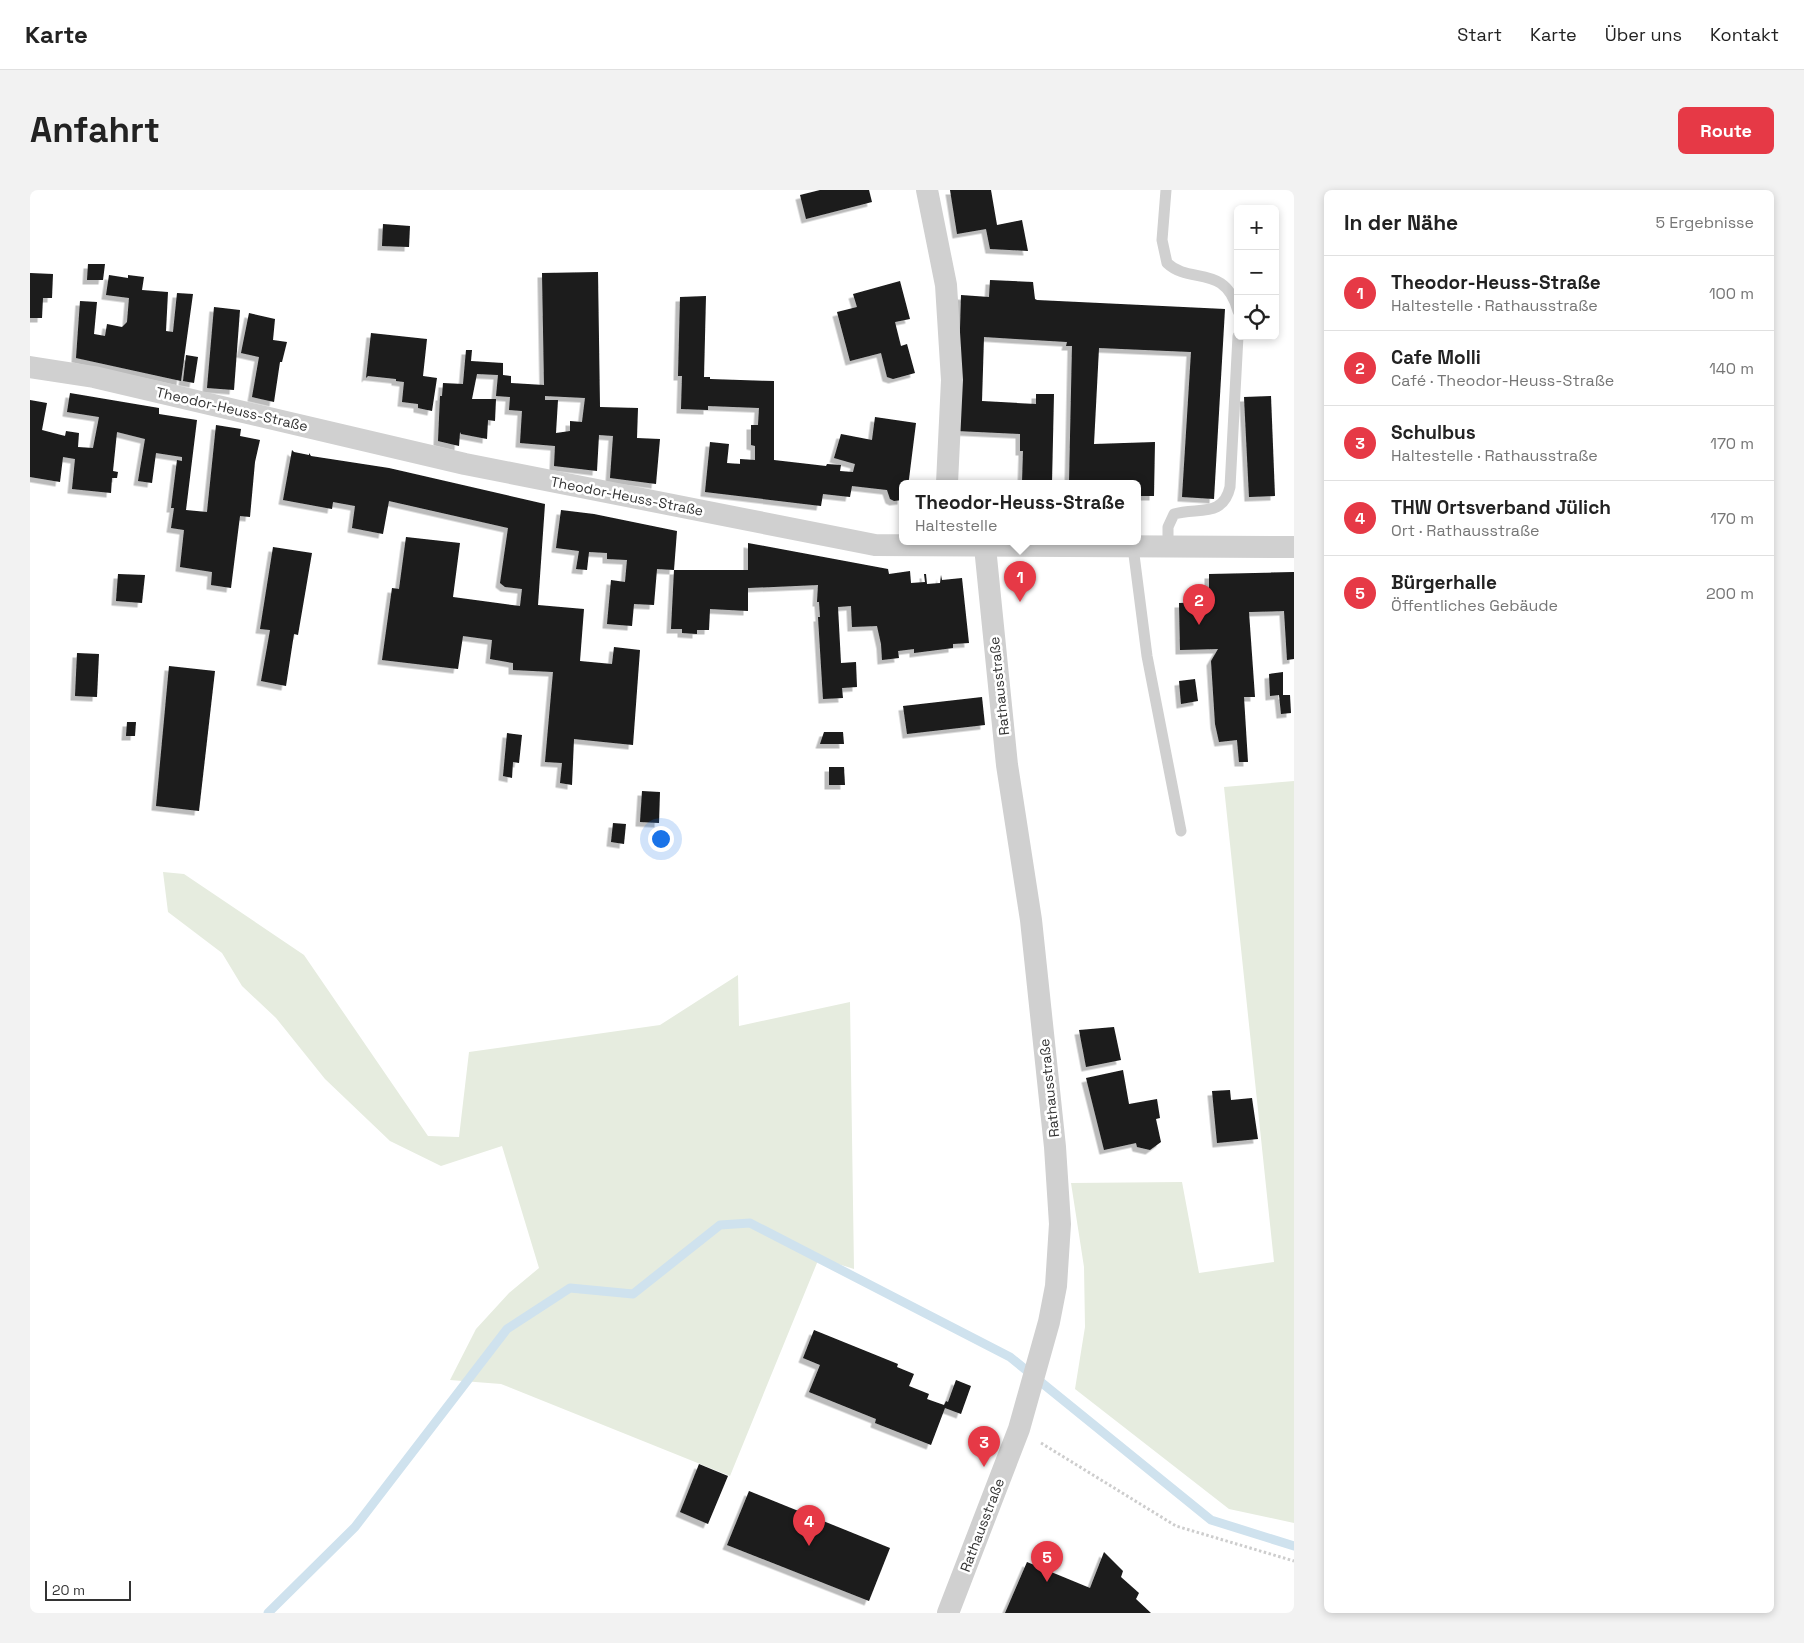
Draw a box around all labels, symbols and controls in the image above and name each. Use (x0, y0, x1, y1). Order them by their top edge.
text: Karte (25, 19, 88, 50)
text: Start (1457, 23, 1502, 46)
text: Karte (1530, 23, 1577, 46)
text: Über uns (1605, 23, 1682, 46)
text: Kontakt (1710, 23, 1779, 46)
button: Route (1678, 107, 1774, 154)
text: Anfahrt (30, 108, 160, 152)
map controls (1234, 205, 1279, 340)
button: + (1234, 205, 1279, 250)
text: In der Nähe (1344, 209, 1458, 236)
text: 5 Ergebnisse (1655, 212, 1754, 233)
button: − (1234, 250, 1279, 295)
text: Theodor-Heuss-Straße (1391, 270, 1601, 295)
text: 1 (1356, 283, 1364, 304)
text: 100 m (1709, 283, 1754, 304)
button: locate (1234, 295, 1279, 340)
text: Haltestelle · Rathausstraße (1391, 295, 1598, 316)
text: Cafe Molli (1391, 345, 1481, 370)
text: 2 (1355, 358, 1365, 379)
text: 140 m (1709, 358, 1754, 379)
text: Café · Theodor-Heuss-Straße (1391, 370, 1614, 391)
street label: Theodor-Heuss-Straße (154, 383, 310, 435)
text: Schulbus (1391, 420, 1476, 445)
text: 3 (1355, 433, 1365, 454)
text: 170 m (1710, 433, 1754, 454)
text: Haltestelle · Rathausstraße (1391, 445, 1598, 466)
street label: Theodor-Heuss-Straße (549, 472, 705, 520)
popup (899, 480, 1141, 545)
text: Theodor-Heuss-Straße (915, 490, 1125, 515)
text: THW Ortsverband Jülich (1391, 495, 1611, 520)
text: 4 (1355, 508, 1365, 529)
text: 170 m (1710, 508, 1754, 529)
text: Haltestelle (915, 515, 997, 536)
text: Ort · Rathausstraße (1391, 520, 1540, 541)
pin: 1 (1004, 561, 1036, 602)
text: Bürgerhalle (1391, 570, 1497, 595)
text: 5 (1355, 583, 1365, 604)
text: 200 m (1706, 583, 1754, 604)
pin: 2 (1183, 584, 1215, 625)
text: Öffentliches Gebäude (1391, 595, 1558, 616)
street label: Rathausstraße (985, 636, 1013, 736)
your location (648, 826, 674, 852)
street label: Rathausstraße (1035, 1038, 1063, 1138)
pin: 3 (968, 1426, 1000, 1467)
street label: Rathausstraße (956, 1476, 1008, 1574)
pin: 4 (793, 1505, 825, 1546)
pin: 5 (1031, 1541, 1063, 1582)
scale bar (45, 1578, 131, 1601)
text: 20 m (52, 1581, 85, 1599)

